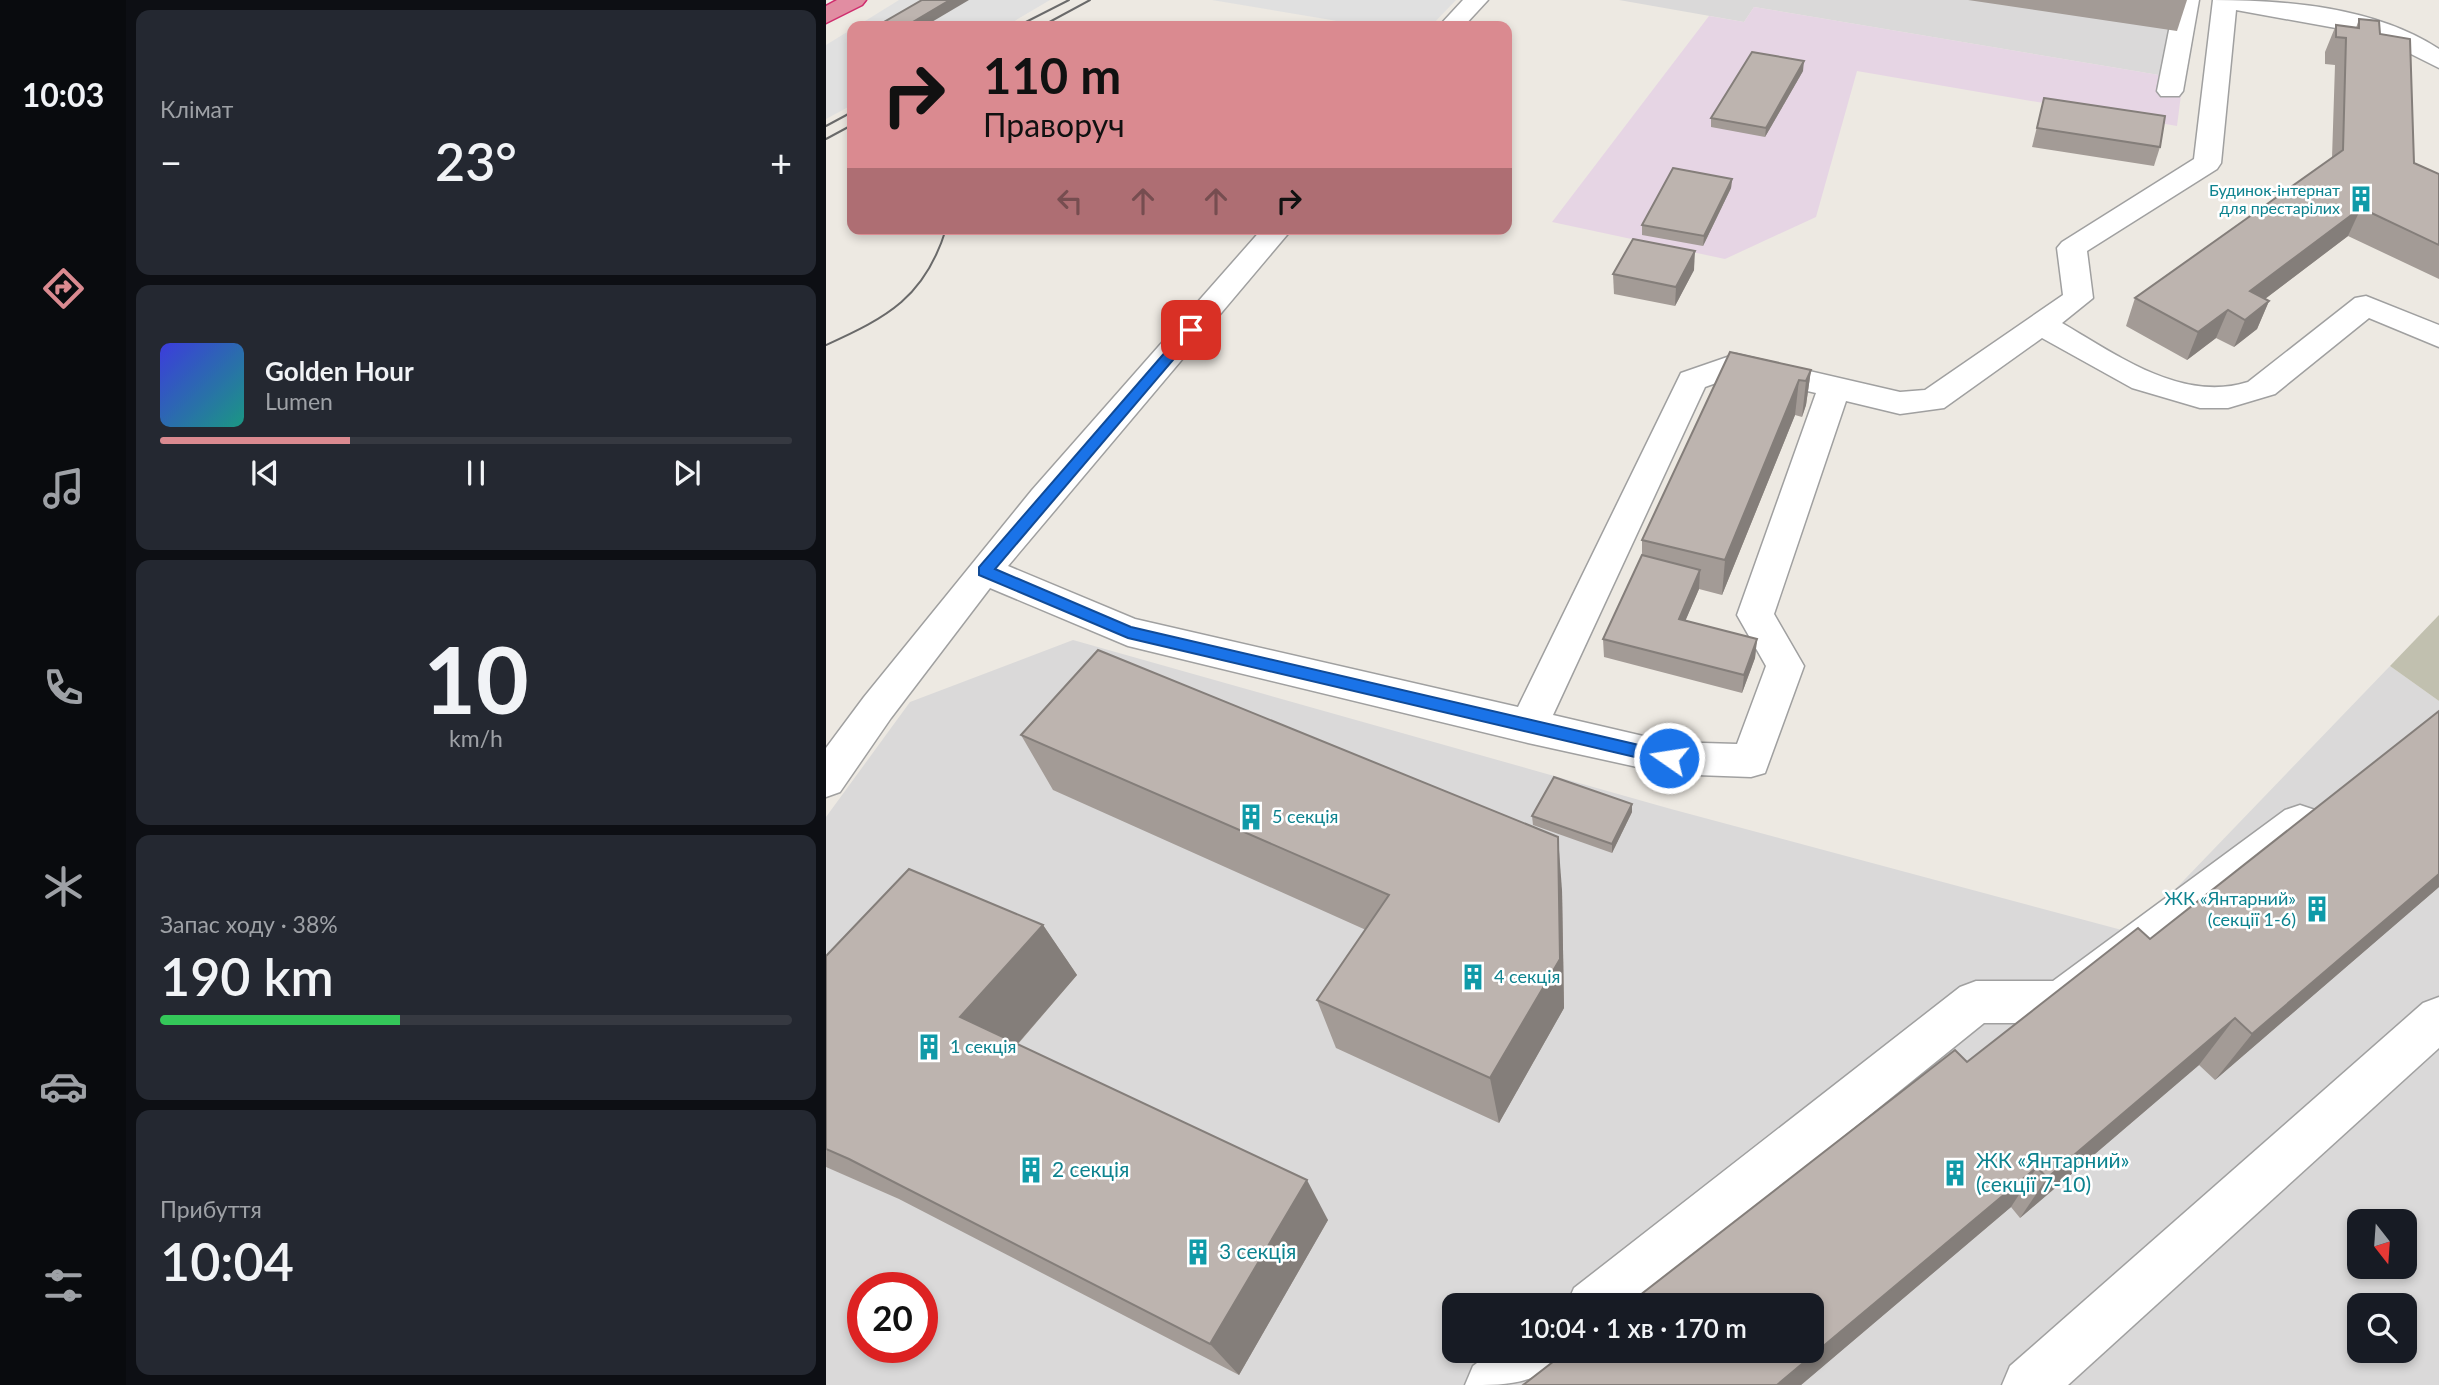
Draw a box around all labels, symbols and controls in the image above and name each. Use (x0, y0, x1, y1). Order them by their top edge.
text: 110 m (983, 46, 1121, 104)
icon: right (868, 49, 959, 140)
text: 10:03 (22, 75, 104, 114)
text: Клімат (160, 95, 233, 123)
text: Праворуч (983, 105, 1125, 144)
text: 23° (435, 130, 517, 192)
text: − (160, 139, 182, 185)
text: + (770, 139, 792, 185)
place label: Будинок-інтернат для престарілих (2209, 180, 2340, 217)
icon: left (1051, 182, 1089, 220)
icon: ahead (1124, 182, 1162, 220)
icon: ahead (1197, 182, 1235, 220)
icon: right (1270, 182, 1308, 220)
building icon: Будинок-інтернат для престарілих (2346, 184, 2376, 214)
icon: directions (39, 264, 88, 313)
pin (1161, 300, 1221, 360)
icon: arrive (1172, 311, 1210, 349)
text: Golden Hour (265, 355, 414, 387)
text: Lumen (265, 387, 333, 415)
icon: previous (246, 454, 284, 492)
icon: pause (457, 454, 495, 492)
icon: next (668, 454, 706, 492)
icon: music (39, 464, 88, 513)
text: 10 (423, 624, 529, 733)
icon: phone (39, 663, 88, 712)
position arrow (1632, 721, 1706, 795)
text: km/h (449, 724, 503, 752)
building icon: 5 секція (1236, 802, 1266, 832)
place label: 5 секція (1272, 805, 1338, 827)
icon: climate (39, 862, 88, 911)
place label: ЖК «Янтарний» (секції 1-6) (2164, 887, 2296, 930)
building icon: ЖК «Янтарний» (секції 1-6) (2302, 894, 2332, 924)
text: Запас ходу · 38% (160, 910, 338, 938)
text: 190 km (160, 945, 334, 1007)
building icon: 4 секція (1458, 962, 1488, 992)
place label: 4 секція (1494, 965, 1560, 987)
building icon: 1 секція (914, 1032, 944, 1062)
place label: 1 секція (950, 1035, 1016, 1057)
icon: car (39, 1062, 88, 1111)
place label: ЖК «Янтарний» (секції 7-10) (1976, 1147, 2130, 1196)
building icon: 2 секція (1016, 1155, 1046, 1185)
place label: 2 секція (1052, 1156, 1129, 1181)
building icon: ЖК «Янтарний» (секції 7-10) (1940, 1158, 1970, 1188)
text: Прибуття (160, 1195, 262, 1223)
north arrow (2347, 1209, 2417, 1279)
map controls (2347, 1209, 2417, 1363)
text: 10:04 (160, 1230, 294, 1292)
building icon: 3 секція (1183, 1237, 1213, 1267)
place label: 3 секція (1219, 1238, 1296, 1263)
icon: filters (39, 1261, 88, 1310)
speed limit sign: 20 (847, 1272, 938, 1363)
button: search (2347, 1293, 2417, 1363)
text: 10:04 · 1 хв · 170 m (1519, 1312, 1747, 1344)

